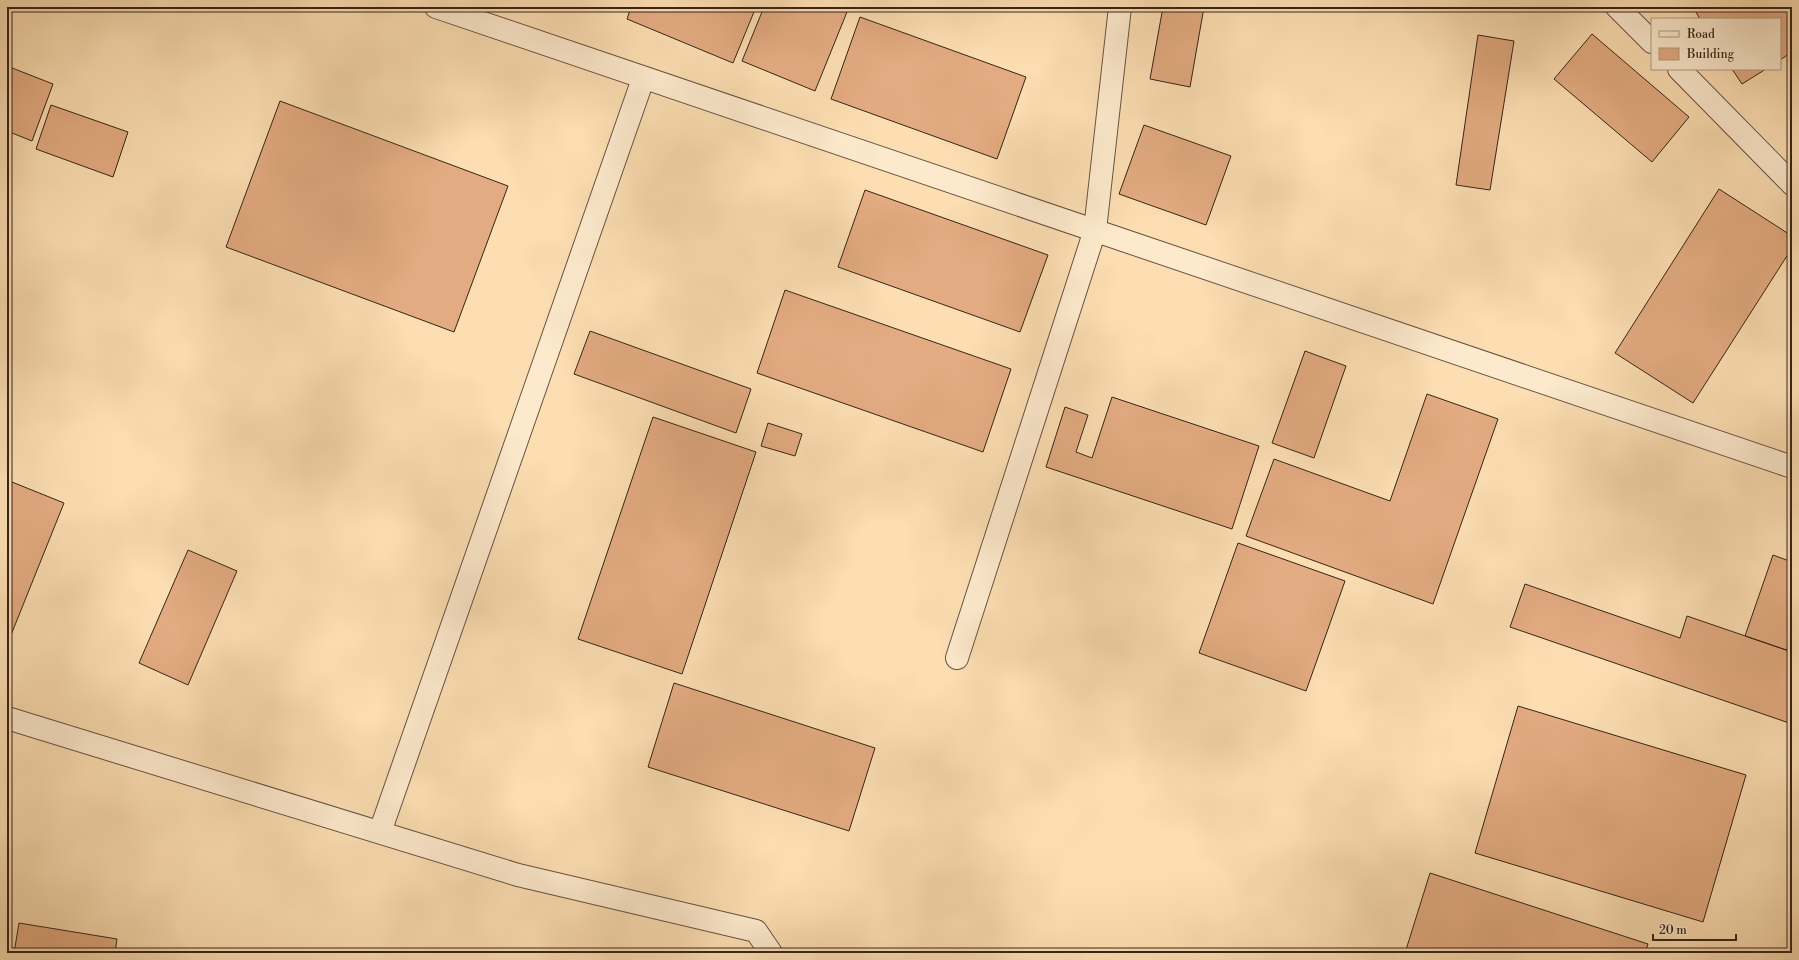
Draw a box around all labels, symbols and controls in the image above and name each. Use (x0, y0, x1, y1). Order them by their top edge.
legend (1651, 18, 1781, 70)
text: Road (1687, 27, 1715, 42)
text: Building (1686, 47, 1735, 62)
scale bar (1653, 916, 1736, 942)
text: 20 m (1659, 923, 1687, 938)

